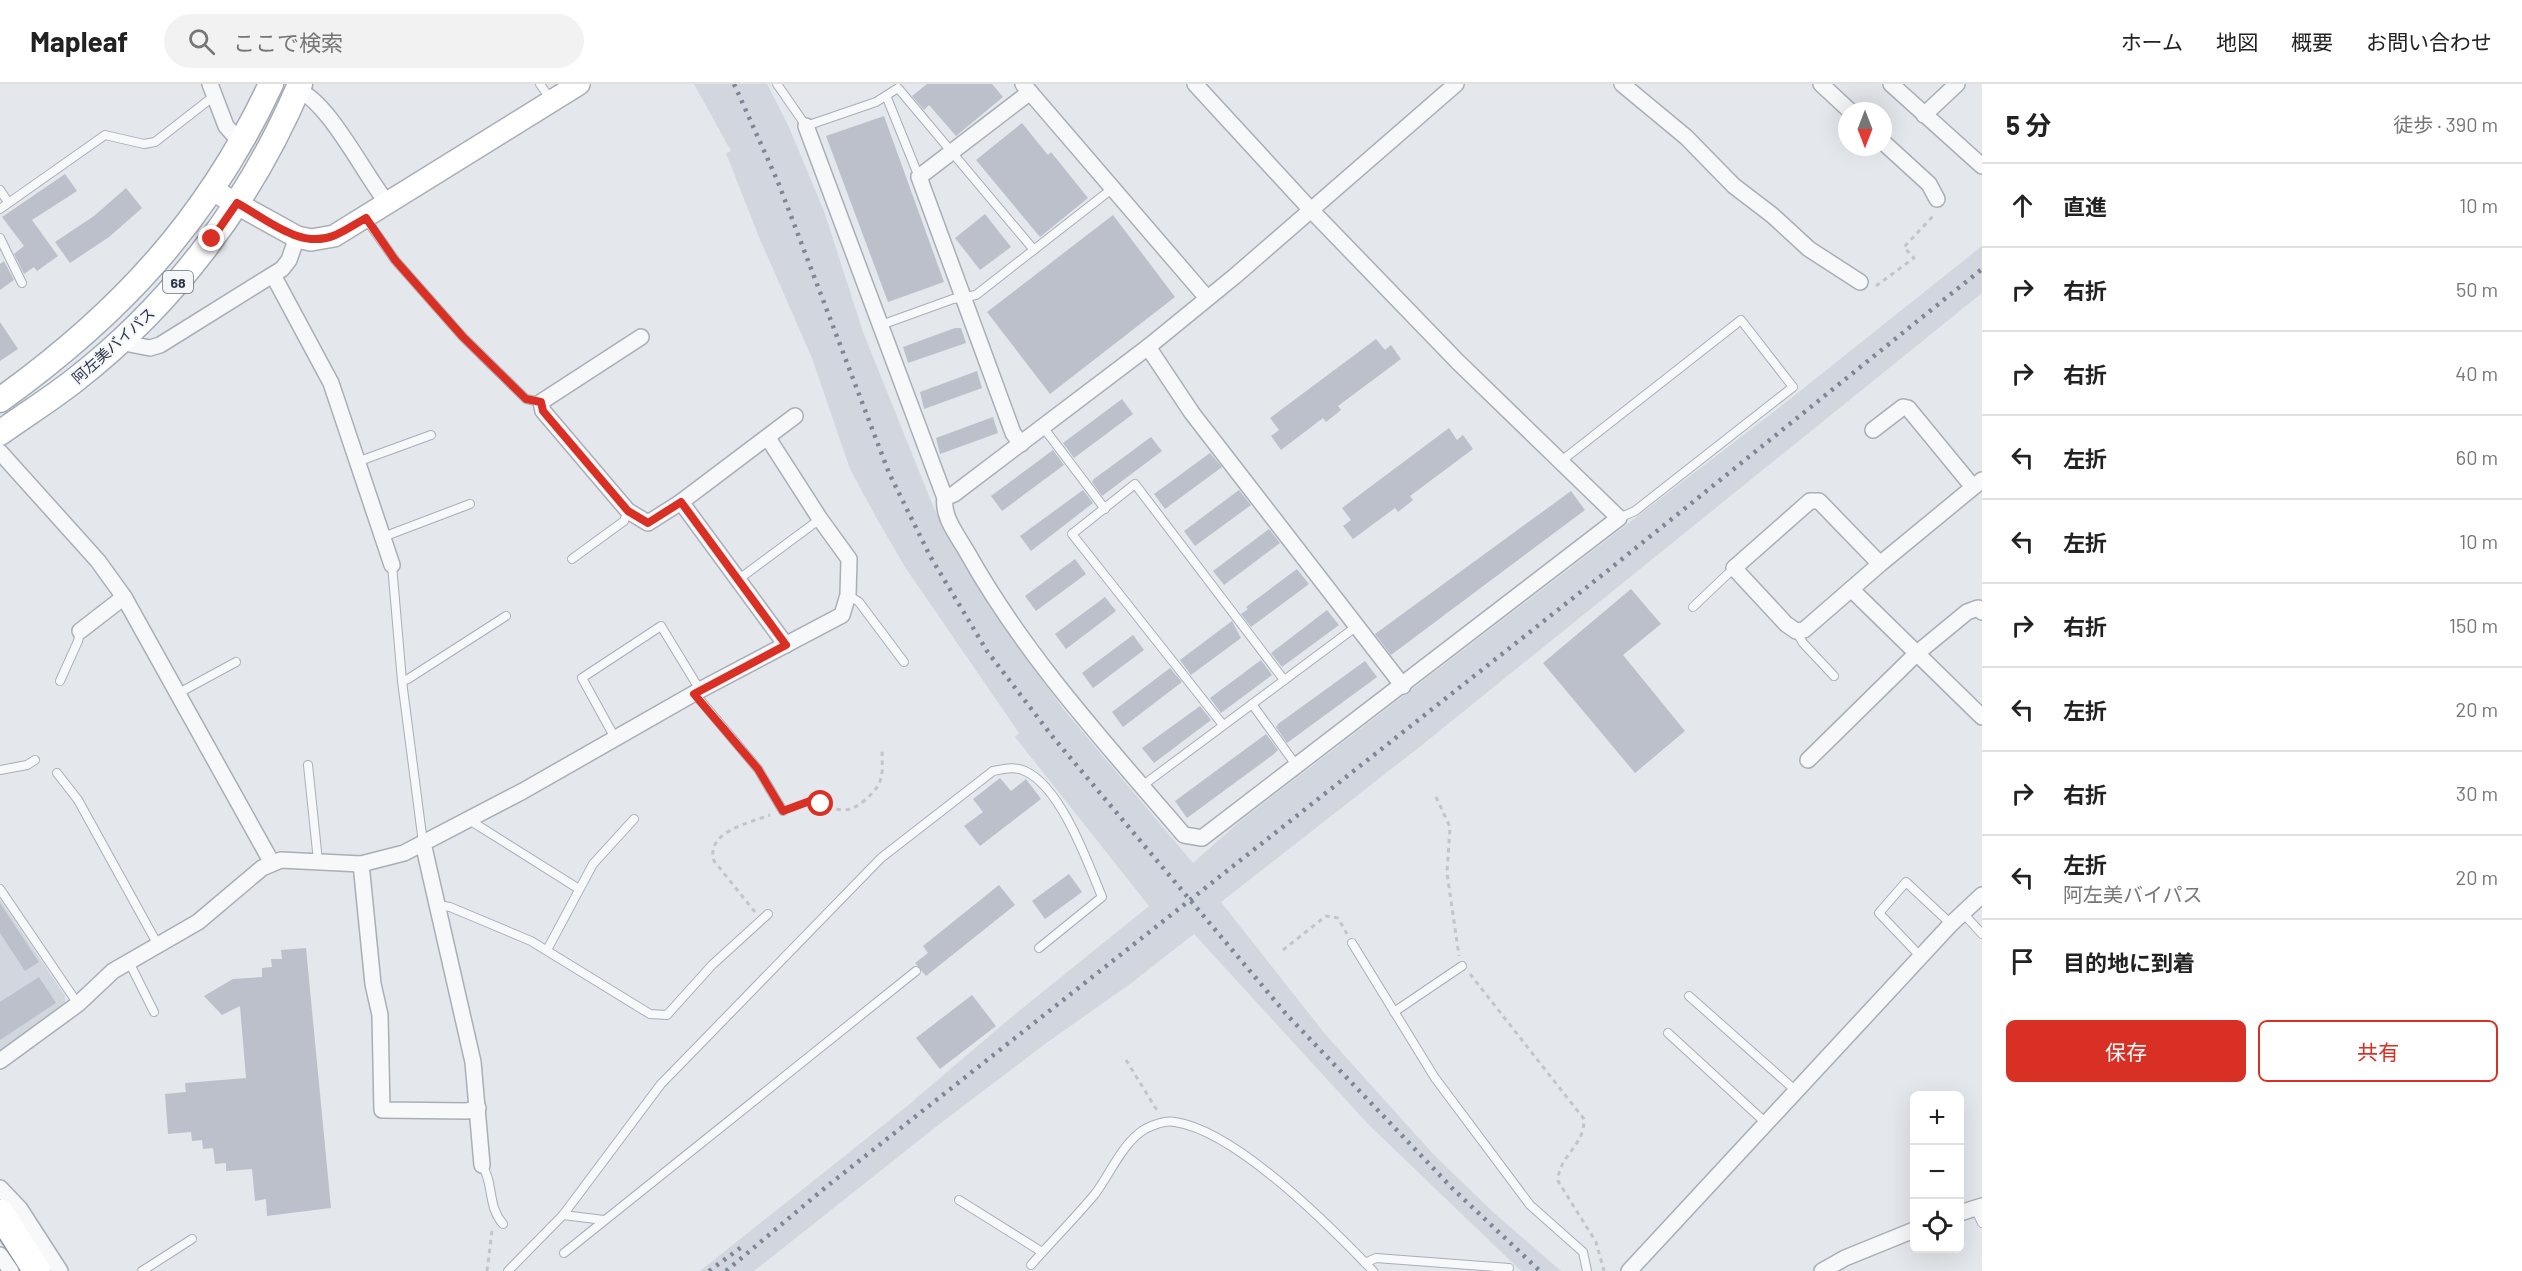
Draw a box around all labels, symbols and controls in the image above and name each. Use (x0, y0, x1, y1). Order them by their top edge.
search box (164, 14, 584, 68)
text: Mapleaf (30, 24, 128, 58)
icon: search (185, 25, 218, 58)
text: ここで検索 (233, 29, 343, 55)
text: ホーム (2121, 29, 2183, 54)
text: 地図 (2216, 29, 2258, 54)
text: 概要 (2291, 29, 2333, 54)
text: お問い合わせ (2366, 29, 2492, 54)
north arrow (1838, 102, 1892, 156)
text: 5 分 (2006, 109, 2051, 140)
text: 徒歩 · 390 m (2393, 112, 2498, 136)
icon: ahead (2006, 189, 2039, 222)
text: 直進 (2063, 193, 2107, 219)
text: 10 m (2459, 193, 2498, 217)
route end (198, 225, 224, 251)
road number: 68 (163, 271, 193, 293)
icon: right (2006, 273, 2039, 306)
text: 右折 (2063, 277, 2107, 303)
text: 50 m (2456, 277, 2498, 301)
street label: 阿左美バイパス (68, 303, 158, 387)
icon: right (2006, 357, 2039, 390)
text: 右折 (2063, 361, 2107, 387)
text: 40 m (2455, 361, 2498, 385)
icon: left (2006, 441, 2039, 474)
text: 左折 (2063, 445, 2107, 471)
text: 60 m (2456, 445, 2498, 469)
icon: left (2006, 525, 2039, 558)
text: 左折 (2063, 529, 2107, 555)
text: 10 m (2459, 529, 2498, 553)
icon: right (2006, 609, 2039, 642)
text: 右折 (2063, 613, 2107, 639)
text: 150 m (2449, 613, 2498, 637)
icon: left (2006, 693, 2039, 726)
text: 左折 (2063, 697, 2107, 723)
text: 20 m (2455, 697, 2498, 721)
icon: right (2006, 777, 2039, 810)
text: 右折 (2063, 781, 2107, 807)
text: 30 m (2456, 781, 2498, 805)
route start (807, 790, 833, 816)
text: 左折 (2063, 851, 2107, 877)
icon: left (2006, 861, 2039, 894)
text: 20 m (2455, 865, 2498, 889)
text: 阿左美バイパス (2063, 882, 2203, 906)
icon: arrive (2006, 945, 2039, 978)
text: 目的地に到着 (2063, 949, 2195, 975)
button: 保存 (2006, 1020, 2246, 1082)
button: 共有 (2258, 1020, 2498, 1082)
map controls (1910, 1091, 1964, 1253)
button: + (1910, 1091, 1964, 1145)
button: − (1910, 1145, 1964, 1199)
button: locate (1910, 1199, 1964, 1253)

